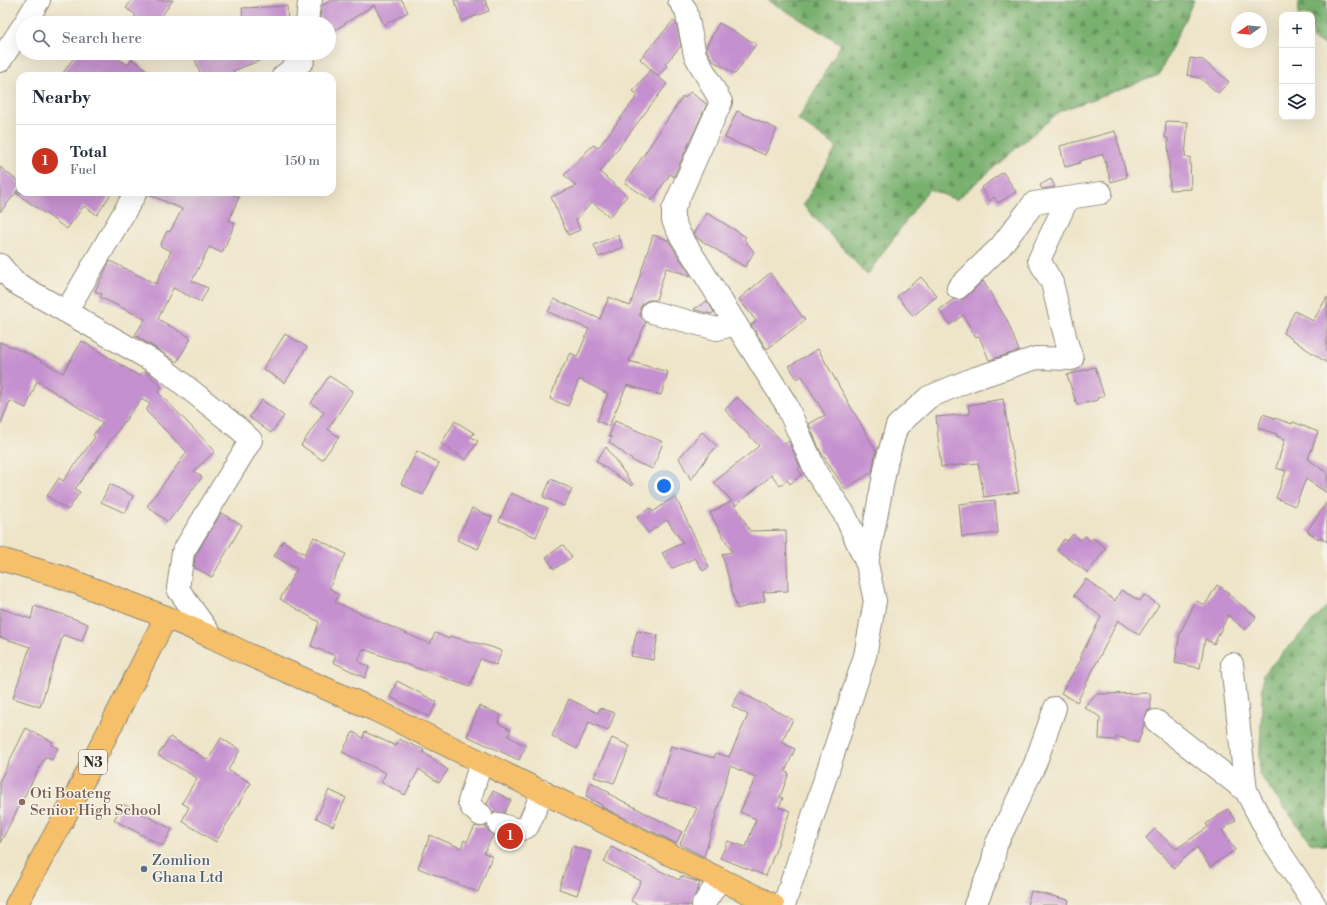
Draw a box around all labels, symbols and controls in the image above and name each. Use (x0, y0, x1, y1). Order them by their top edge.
north arrow (1231, 12, 1267, 48)
map controls (1279, 12, 1315, 120)
button: + (1279, 12, 1315, 48)
search box (16, 16, 336, 60)
icon: search (30, 27, 52, 49)
text: Search here (62, 29, 142, 48)
button: − (1279, 48, 1315, 84)
button: layers (1279, 84, 1315, 120)
text: Nearby (32, 87, 91, 109)
text: Total (70, 143, 107, 162)
text: 1 (42, 153, 48, 169)
text: 150 m (285, 153, 320, 169)
text: Fuel (70, 162, 96, 178)
your location (654, 476, 674, 496)
road number: N3 (79, 750, 107, 774)
place label: Oti Boateng Senior High School (30, 784, 162, 820)
marker: Oti Boateng Senior High School (17, 797, 27, 807)
pin: 1 (497, 821, 523, 851)
place label: Zomlion Ghana Ltd (152, 851, 223, 887)
marker: Zomlion Ghana Ltd (139, 864, 149, 874)

